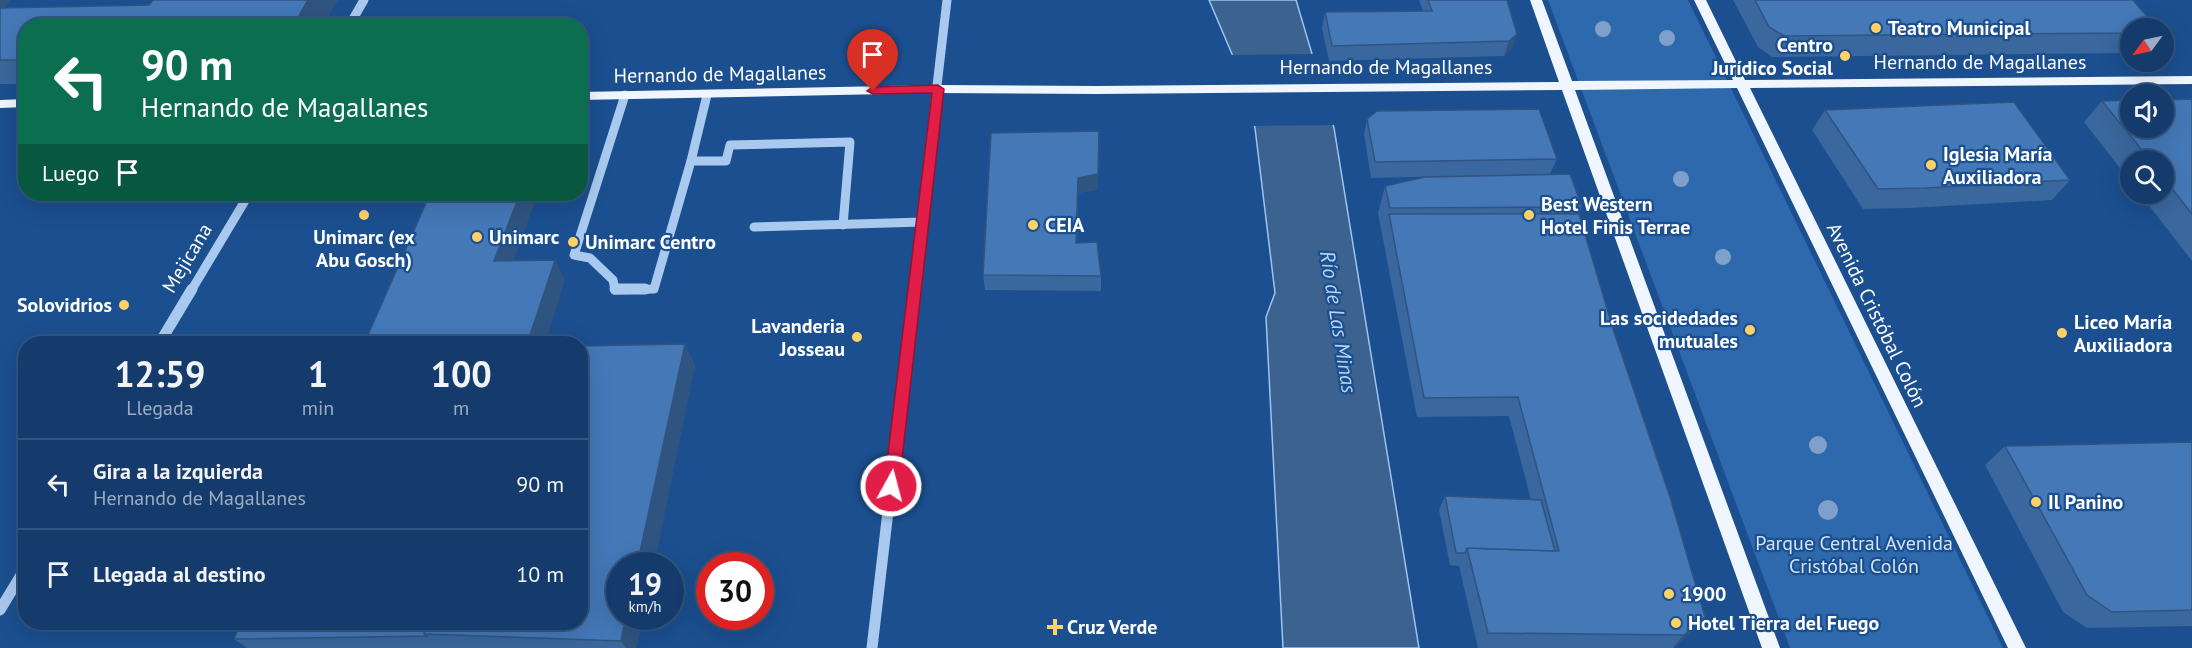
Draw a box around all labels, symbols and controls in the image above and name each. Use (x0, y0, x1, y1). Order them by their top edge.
place label: Teatro Municipal (1888, 15, 2030, 41)
north arrow (2120, 18, 2174, 72)
map controls (2120, 18, 2174, 204)
marker: Teatro Municipal (1869, 21, 1883, 35)
pin (847, 29, 898, 91)
place label: Centro Jurídico Social (1711, 32, 1833, 81)
text: 90 m (141, 37, 233, 92)
icon: arrive (856, 38, 889, 71)
icon: left (42, 42, 120, 120)
marker: Centro Jurídico Social (1838, 49, 1852, 63)
street label: Hernando de Magallanes (1874, 49, 2086, 75)
street label: Hernando de Magallanes (1280, 54, 1492, 80)
street label: Hernando de Magallanes (613, 59, 827, 89)
button: sound (2120, 84, 2174, 138)
text: Hernando de Magallanes (141, 90, 428, 124)
place label: Iglesia María Auxiliadora (1943, 141, 2053, 190)
button: search (2120, 150, 2174, 204)
icon: arrive (111, 156, 144, 189)
marker: Iglesia María Auxiliadora (1924, 158, 1938, 172)
text: Luego (42, 159, 99, 187)
place label: Best Western Hotel Finis Terrae (1541, 191, 1690, 240)
marker: Unimarc (ex Abu Gosch) (357, 208, 371, 222)
marker: Best Western Hotel Finis Terrae (1522, 208, 1536, 222)
place label: CEIA (1045, 212, 1085, 238)
marker: CEIA (1026, 218, 1040, 232)
street label: Avenida Cristóbal Colón (1821, 218, 1933, 412)
street label: Mejicana (156, 219, 218, 297)
place label: Unimarc (ex Abu Gosch) (313, 224, 415, 273)
place label: Unimarc (489, 224, 560, 250)
place label: Unimarc Centro (585, 229, 716, 255)
marker: Unimarc (470, 230, 484, 244)
marker: Unimarc Centro (566, 235, 580, 249)
water label: Río de Las Minas (1314, 249, 1363, 396)
place label: Solovidrios (17, 292, 112, 318)
marker: Solovidrios (117, 298, 131, 312)
place label: Las socidedades mutuales (1600, 305, 1738, 354)
place label: Liceo María Auxiliadora (2074, 309, 2172, 358)
place label: Lavanderia Josseau (751, 313, 845, 362)
marker: Las socidedades mutuales (1743, 323, 1757, 337)
marker: Liceo María Auxiliadora (2055, 326, 2069, 340)
marker: Lavanderia Josseau (850, 330, 864, 344)
text: 12:59 (114, 350, 206, 397)
text: 1 (308, 350, 328, 397)
text: 100 (431, 350, 492, 397)
text: Llegada (126, 395, 194, 421)
text: min (302, 395, 334, 421)
text: m (453, 395, 469, 421)
position arrow (859, 454, 923, 518)
text: Gira a la izquierda (93, 457, 263, 485)
icon: left (42, 468, 75, 501)
text: 90 m (516, 470, 564, 498)
text: Hernando de Magallanes (93, 485, 306, 511)
place label: Il Panino (2048, 489, 2124, 515)
marker: Il Panino (2029, 495, 2043, 509)
park label: Parque Central Avenida Cristóbal Colón (1755, 530, 1953, 579)
speed limit sign: 30 (696, 552, 774, 630)
icon: arrive (42, 558, 75, 591)
text: Llegada al destino (93, 560, 266, 588)
text: 10 m (516, 560, 564, 588)
text: 19 (628, 564, 662, 603)
place label: 1900 (1681, 581, 1726, 607)
marker: 1900 (1662, 587, 1676, 601)
text: km/h (629, 597, 661, 616)
place label: Hotel Tierra del Fuego (1688, 610, 1880, 636)
place label: Cruz Verde (1067, 614, 1157, 640)
marker: Hotel Tierra del Fuego (1669, 616, 1683, 630)
marker: Cruz Verde (1048, 620, 1062, 634)

